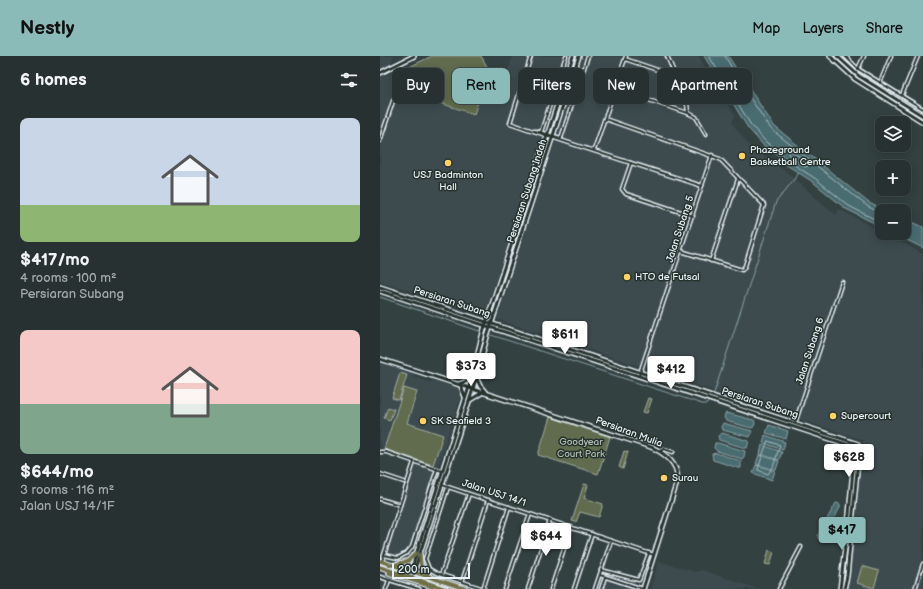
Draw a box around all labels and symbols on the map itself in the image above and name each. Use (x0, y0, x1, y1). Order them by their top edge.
street label: Persiaran Subang Indah (505, 137, 550, 244)
place label: Phazeground Basketball Centre (750, 144, 831, 168)
marker: Phazeground Basketball Centre (737, 151, 747, 161)
marker: USJ Badminton Hall (443, 158, 453, 168)
place label: USJ Badminton Hall (413, 169, 483, 193)
street label: Jalan Subang 5 (664, 194, 697, 264)
place label: HTO de Futsal (635, 271, 700, 283)
marker: HTO de Futsal (622, 272, 632, 282)
street label: Persiaran Subang (412, 284, 492, 320)
street label: Jalan Subang 6 (794, 316, 826, 386)
pin: $611 (541, 321, 589, 355)
pin: $373 (447, 353, 495, 387)
pin: $412 (647, 356, 695, 390)
street label: Persiaran Subang (720, 385, 800, 421)
place label: Supercourt (841, 410, 891, 422)
marker: Supercourt (828, 411, 838, 421)
street label: Persiaran Mulia (594, 414, 664, 450)
place label: SK Seafield 3 (431, 415, 491, 427)
marker: SK Seafield 3 (418, 416, 428, 426)
park label: Goodyear Court Park (557, 436, 605, 460)
pin: $628 (825, 444, 873, 478)
place label: Surau (672, 472, 698, 484)
marker: Surau (659, 473, 669, 483)
street label: Jalan USJ 14/1 (460, 477, 528, 509)
pin: $417 (818, 517, 866, 551)
pin: $644 (522, 523, 570, 557)
scale bar (392, 561, 470, 580)

